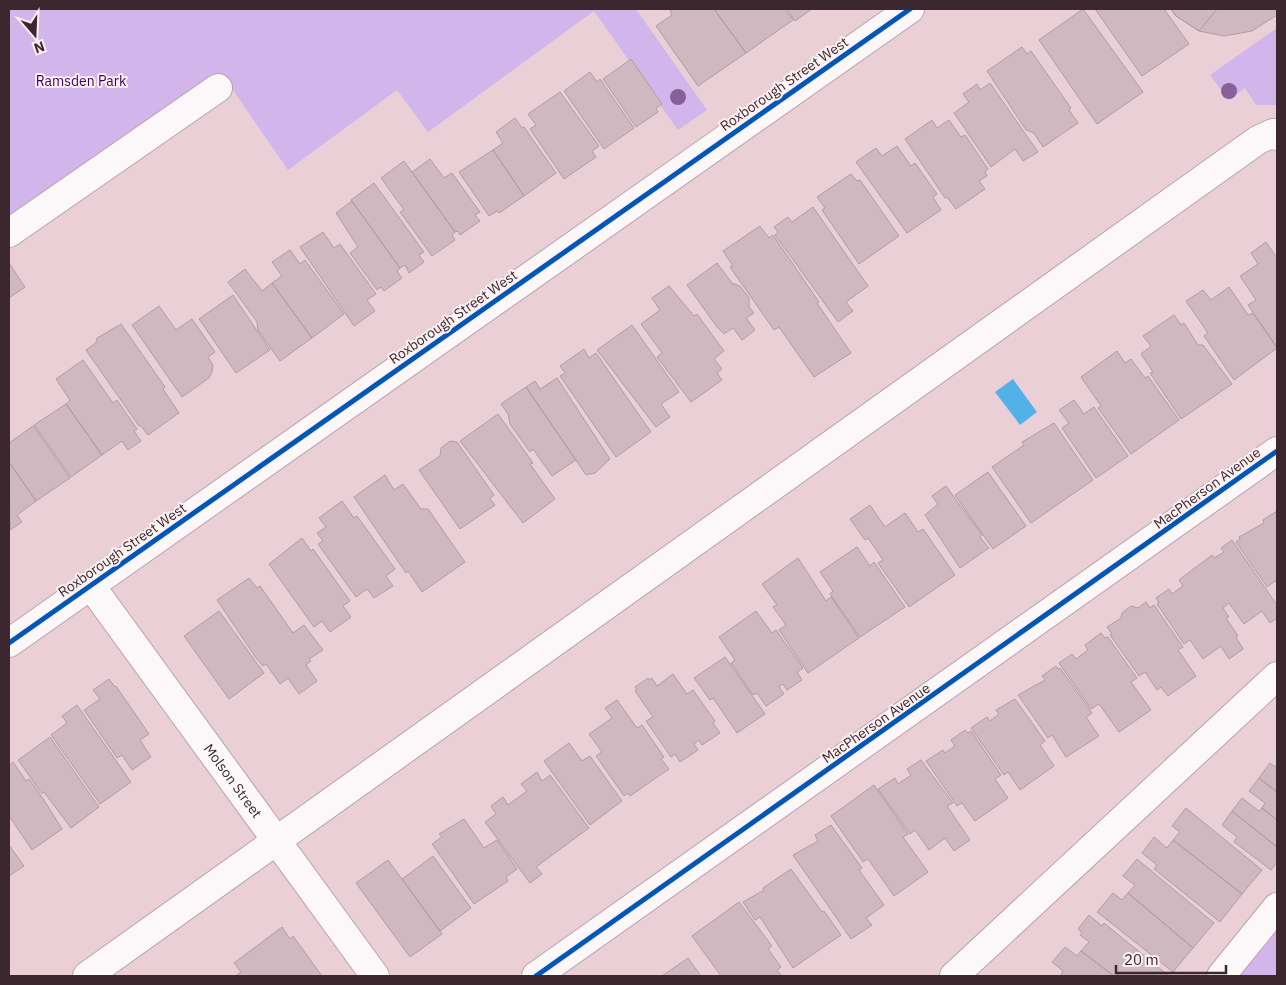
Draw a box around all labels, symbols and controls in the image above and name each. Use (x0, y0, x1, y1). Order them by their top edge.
north arrow (10, 10, 60, 60)
street label: Roxborough Street West (716, 33, 852, 135)
text: N (32, 37, 47, 57)
park label: Ramsden Park (36, 72, 127, 90)
street label: Roxborough Street West (385, 266, 521, 368)
street label: MacPherson Avenue (1150, 443, 1264, 533)
street label: Roxborough Street West (54, 499, 190, 601)
street label: MacPherson Avenue (818, 679, 934, 767)
street label: Molson Street (200, 740, 266, 822)
scale bar (1116, 942, 1226, 974)
text: 20 m (1124, 950, 1159, 969)

